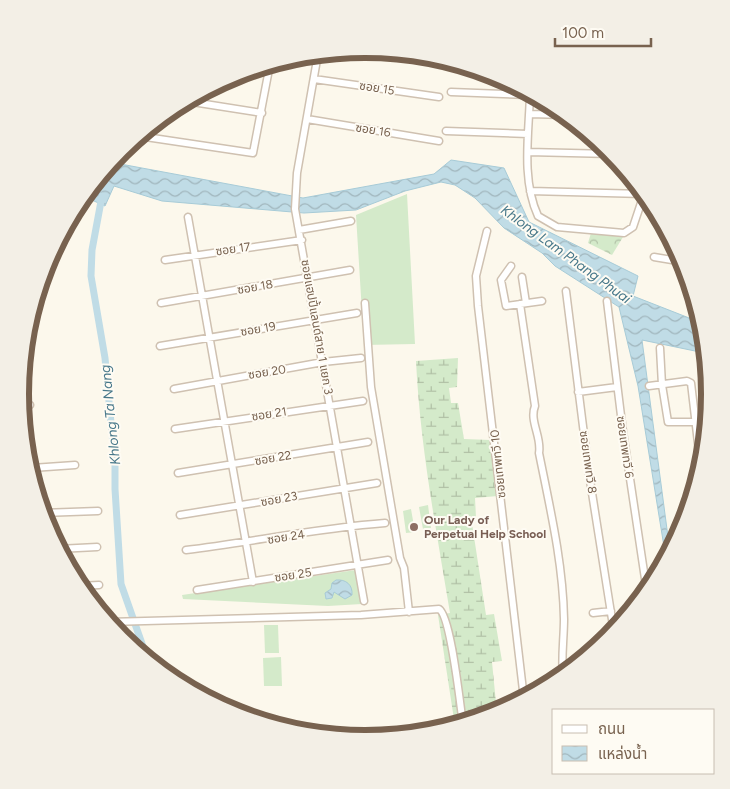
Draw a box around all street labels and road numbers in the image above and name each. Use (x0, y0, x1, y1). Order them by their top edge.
street label: ซอย 15 (358, 78, 396, 98)
street label: ซอย 16 (354, 120, 392, 140)
street label: ซอย 17 (215, 240, 252, 258)
street label: ซอยแฮปปี้แลนด์สาย 1 แยก 3 (298, 258, 338, 396)
street label: ซอย 18 (236, 277, 274, 297)
street label: ซอย 19 (239, 319, 277, 339)
street label: ซอย 20 (247, 362, 287, 382)
street label: ซอย 21 (250, 404, 288, 424)
street label: ซอยเทพทวี 6 (614, 415, 636, 479)
street label: ซอยเทพทวี 10 (487, 429, 509, 499)
street label: ซอยเทพทวี 8 (577, 430, 599, 494)
street label: ซอย 22 (254, 448, 292, 468)
street label: ซอย 23 (260, 489, 298, 509)
street label: ซอย 24 (266, 527, 306, 547)
street label: ซอย 25 (274, 565, 313, 585)

